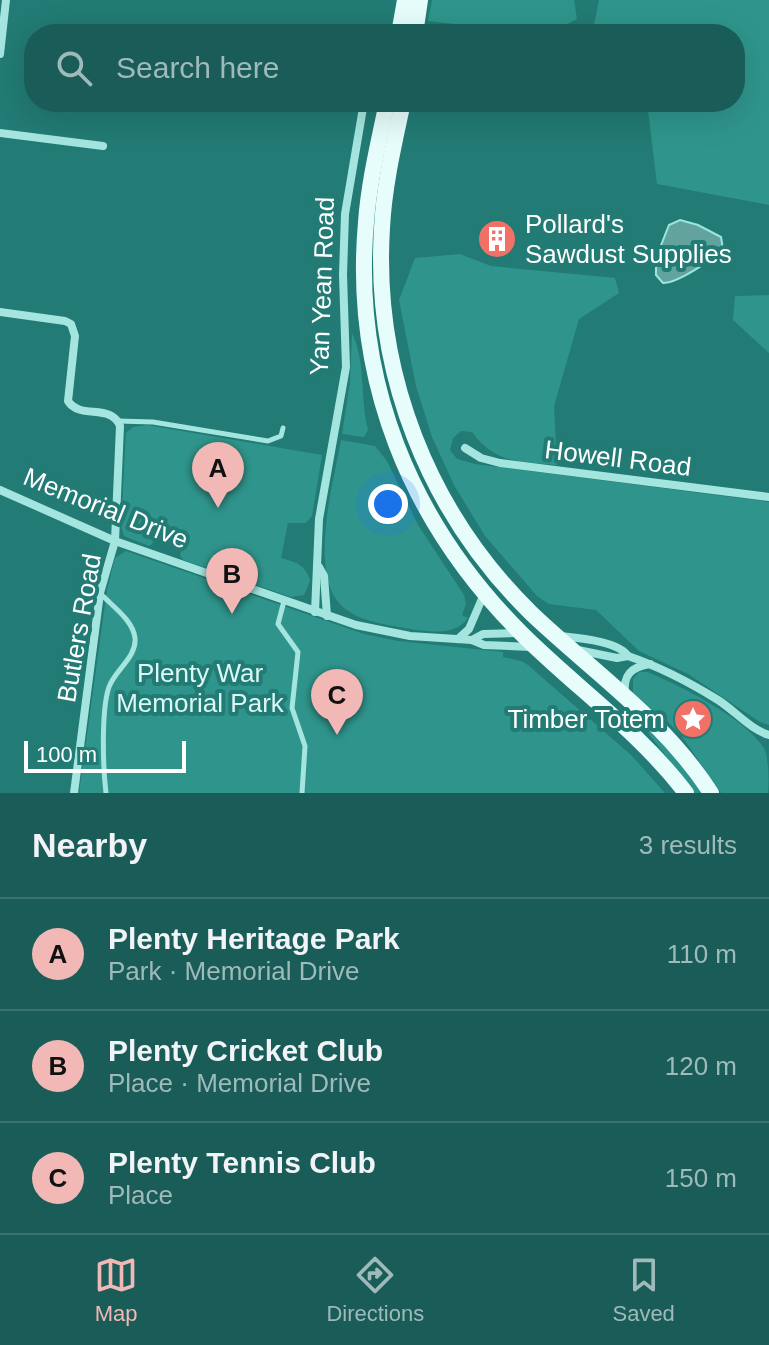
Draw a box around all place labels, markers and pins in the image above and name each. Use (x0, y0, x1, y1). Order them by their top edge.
place label: Pollard's Sawdust Supplies (525, 209, 732, 269)
building icon: Pollard's Sawdust Supplies (476, 218, 518, 260)
pin: A (192, 442, 244, 508)
pin: B (206, 548, 258, 614)
pin: C (311, 669, 363, 735)
place icon: Timber Totem (672, 698, 714, 740)
place label: Timber Totem (508, 704, 665, 734)

